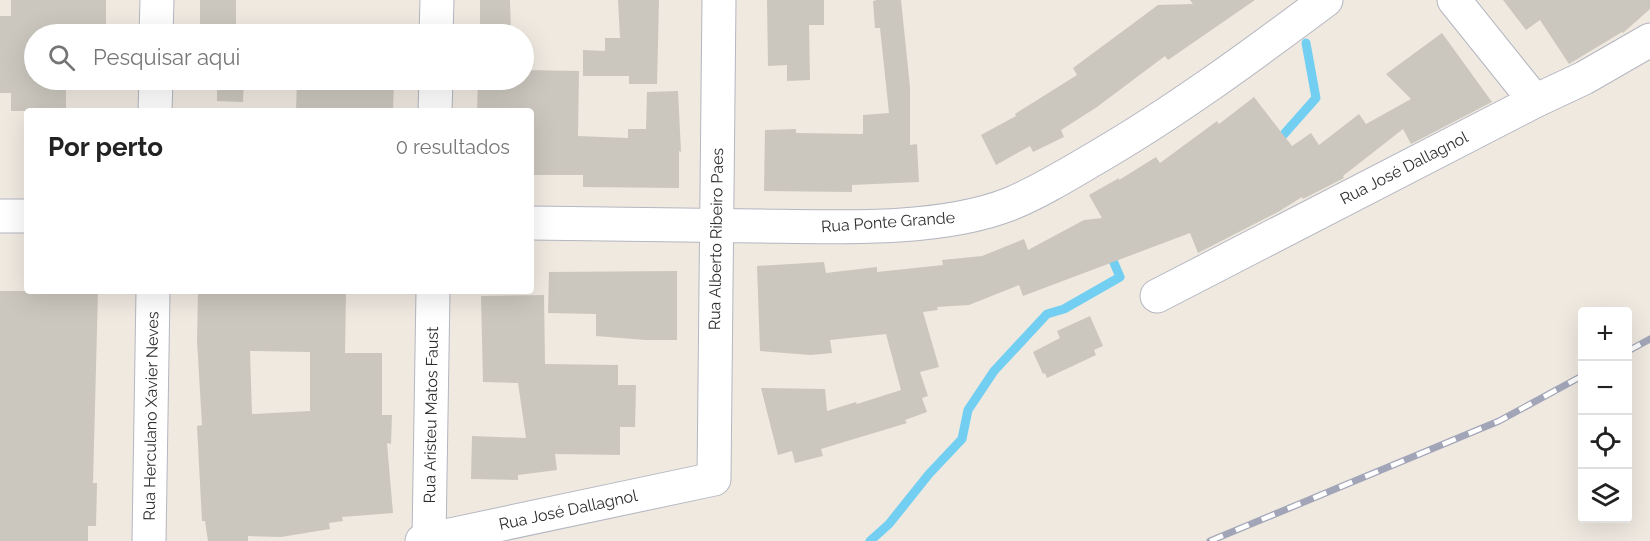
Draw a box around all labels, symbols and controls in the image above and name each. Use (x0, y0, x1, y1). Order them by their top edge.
search box (24, 24, 534, 90)
icon: search (45, 41, 78, 74)
text: Pesquisar aqui (93, 44, 240, 70)
street label: Rua José Dallagnol (1337, 127, 1472, 208)
text: Por perto (48, 132, 163, 162)
text: 0 resultados (396, 135, 510, 159)
street label: Rua Alberto Ribeiro Paes (705, 147, 727, 330)
street label: Rua Ponte Grande (820, 208, 956, 236)
map controls (1578, 307, 1632, 523)
button: + (1578, 307, 1632, 361)
street label: Rua Herculano Xavier Neves (140, 311, 162, 521)
street label: Rua Aristeu Matos Faust (420, 326, 442, 504)
button: − (1578, 361, 1632, 415)
button: locate (1578, 415, 1632, 469)
button: layers (1578, 469, 1632, 523)
street label: Rua José Dallagnol (497, 486, 640, 534)

